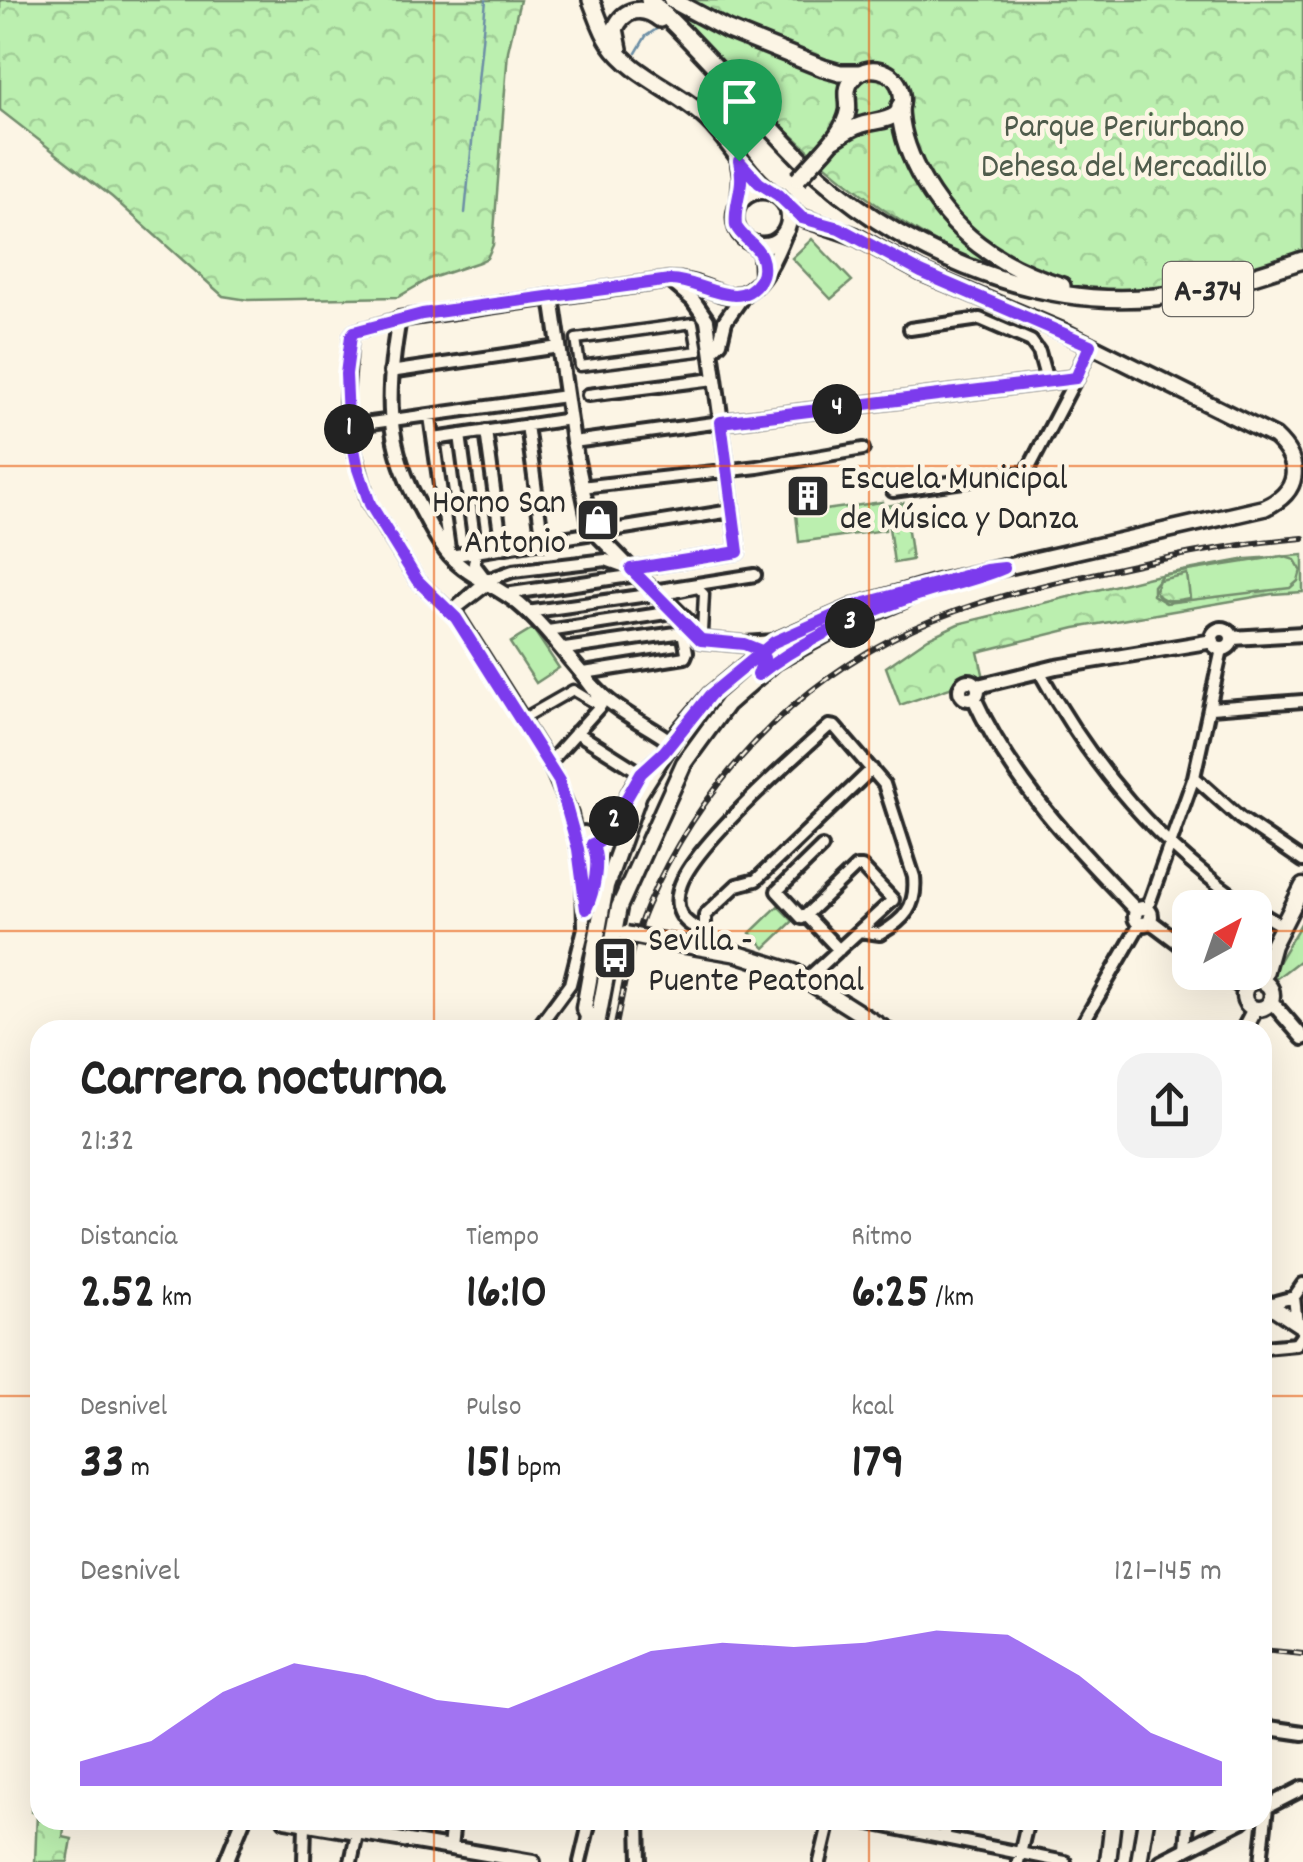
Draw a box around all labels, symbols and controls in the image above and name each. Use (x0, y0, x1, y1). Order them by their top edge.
pin (697, 59, 782, 162)
icon: arrive (712, 74, 767, 129)
park label: Parque Periurbano Dehesa del Mercadillo (981, 104, 1267, 194)
road number: A-374 (1163, 262, 1253, 316)
pin: 4 (812, 384, 862, 434)
text: 4 (831, 389, 843, 429)
pin: 1 (324, 404, 374, 454)
text: 1 (346, 409, 352, 449)
place label: Escuela Municipal de Música y Danza (840, 456, 1078, 546)
building icon: Escuela Municipal de Música y Danza (785, 473, 831, 519)
place label: Horno San Antonio (432, 480, 566, 570)
shop icon: Horno San Antonio (575, 497, 621, 543)
pin: 3 (825, 598, 875, 648)
text: 3 (844, 603, 856, 643)
pin: 2 (589, 796, 639, 846)
text: 2 (608, 801, 620, 841)
north arrow (1172, 890, 1272, 990)
map controls (1172, 890, 1272, 990)
place label: Sevilla - Puente Peatonal (648, 918, 864, 1008)
bus stop icon: Sevilla - Puente Peatonal (592, 935, 638, 981)
text: Carrera nocturna (80, 1043, 444, 1122)
button: share (1117, 1053, 1222, 1158)
text: 21:32 (80, 1120, 135, 1166)
text: Distancia (80, 1219, 177, 1259)
text: Tiempo (466, 1219, 539, 1259)
text: Ritmo (851, 1219, 912, 1259)
text: 2.52 (80, 1259, 155, 1331)
text: 16:10 (466, 1259, 548, 1331)
text: 6:25 (851, 1259, 929, 1331)
text: km (155, 1280, 192, 1320)
text: /km (929, 1280, 974, 1320)
text: Desnivel (80, 1389, 167, 1429)
text: Pulso (466, 1389, 521, 1429)
text: kcal (851, 1389, 894, 1429)
text: 33 (80, 1429, 124, 1501)
text: 151 (466, 1429, 511, 1501)
text: 179 (851, 1429, 904, 1501)
text: m (124, 1450, 150, 1490)
text: bpm (511, 1450, 561, 1490)
text: Desnivel (80, 1550, 180, 1596)
text: 121–145 m (1114, 1550, 1222, 1596)

